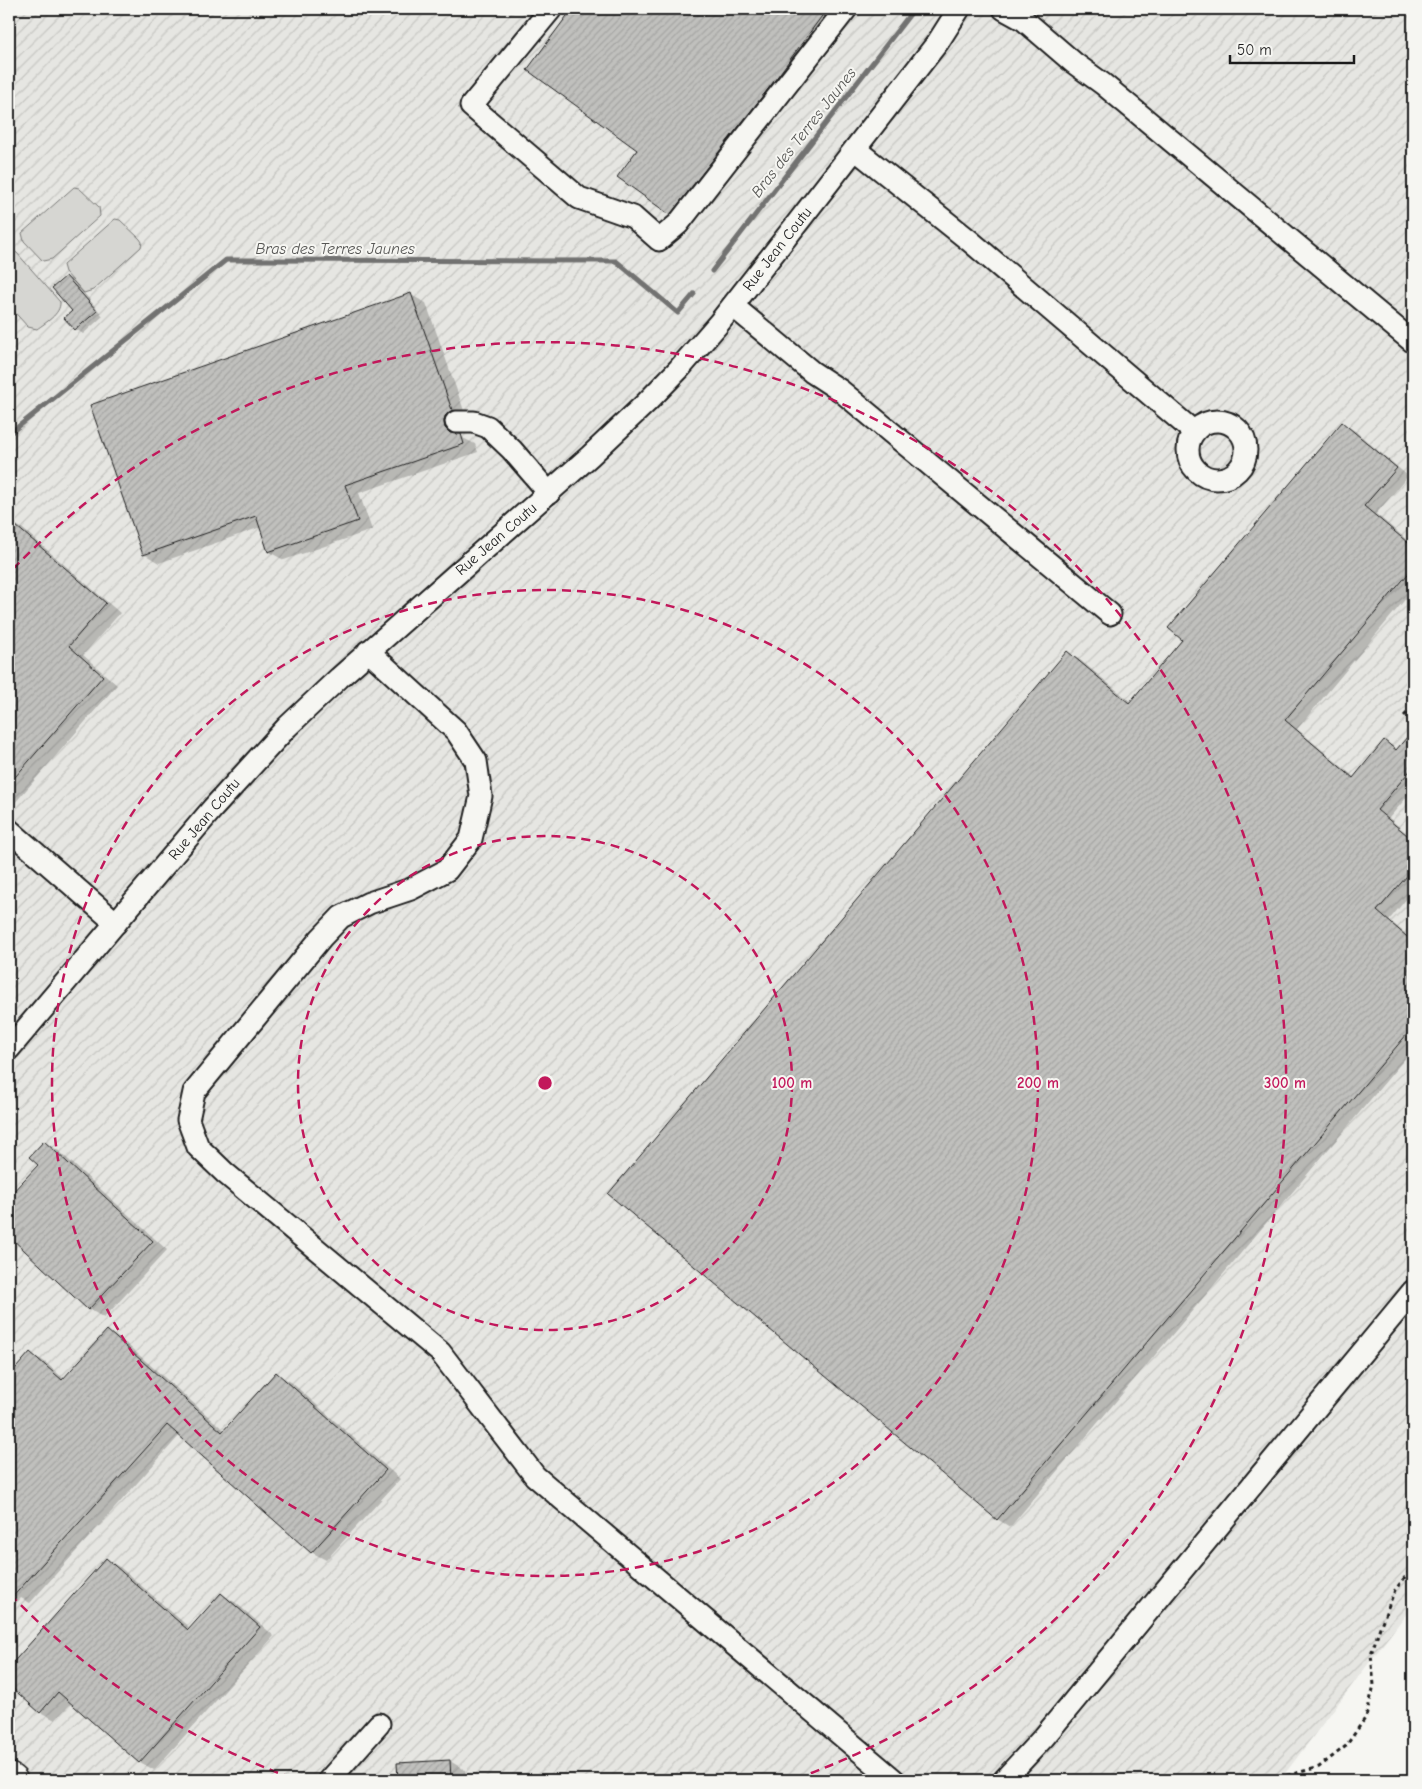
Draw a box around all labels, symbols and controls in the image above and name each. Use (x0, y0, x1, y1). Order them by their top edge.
scale bar (1230, 32, 1353, 64)
text: 50 m (1237, 41, 1272, 59)
water label: Bras des Terres Jaunes (748, 64, 860, 201)
street label: Rue Jean Coutu (739, 204, 815, 294)
water label: Bras des Terres Jaunes (255, 240, 415, 258)
street label: Rue Jean Coutu (452, 499, 540, 579)
street label: Rue Jean Coutu (165, 774, 243, 864)
centre of rings (536, 1074, 554, 1092)
text: 100 m (772, 1074, 812, 1092)
text: 200 m (1017, 1074, 1059, 1092)
text: 300 m (1264, 1074, 1306, 1092)

